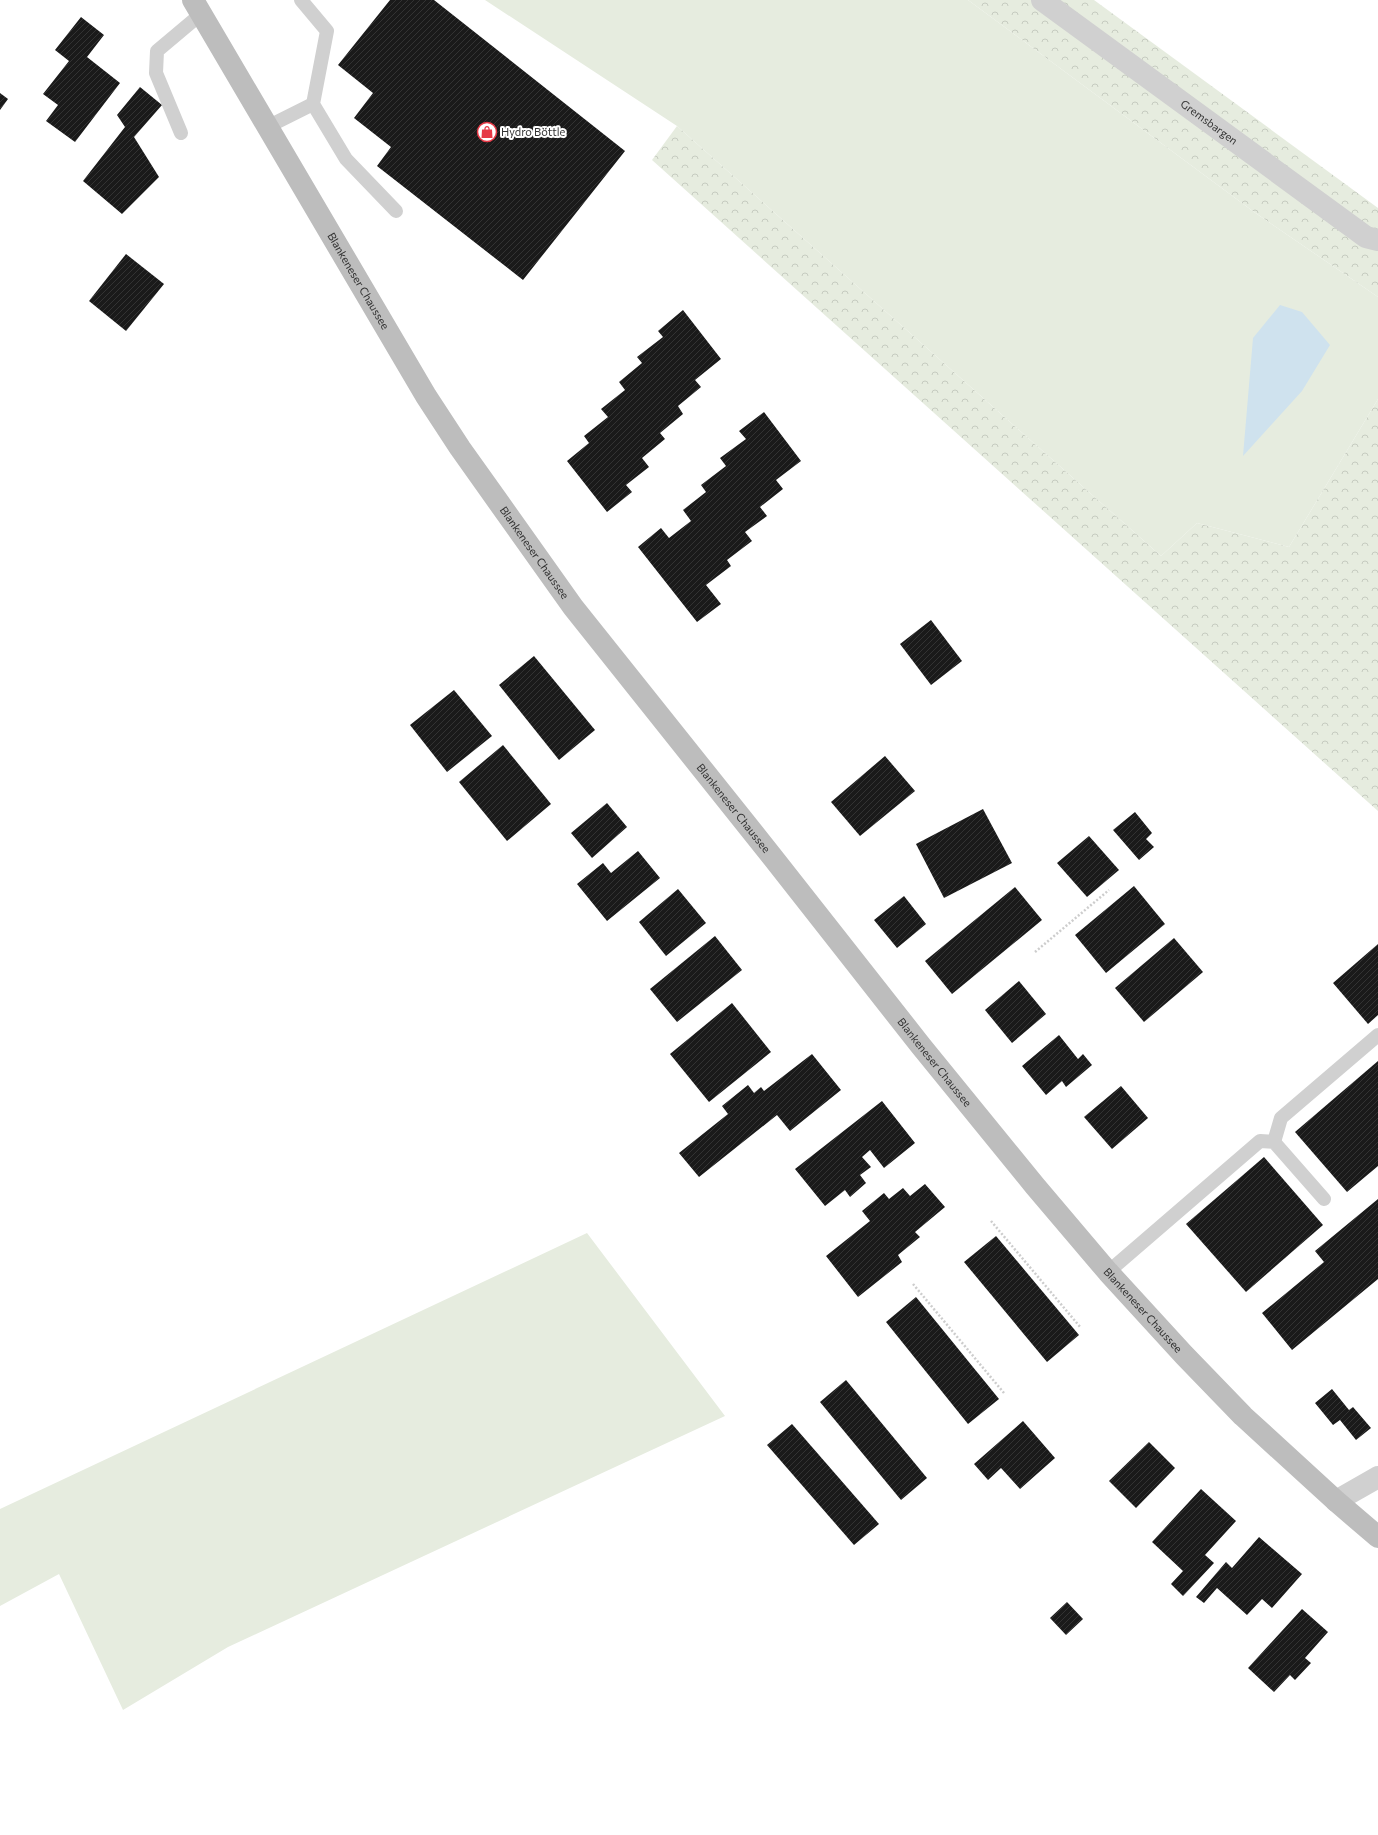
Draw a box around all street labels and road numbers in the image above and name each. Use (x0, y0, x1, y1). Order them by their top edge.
street label: Gremsbargen (1178, 97, 1240, 147)
street label: Blankeneser Chaussee (325, 230, 392, 332)
street label: Blankeneser Chaussee (498, 504, 572, 601)
street label: Blankeneser Chaussee (694, 761, 773, 855)
street label: Blankeneser Chaussee (895, 1015, 975, 1109)
street label: Blankeneser Chaussee (1101, 1265, 1186, 1355)

